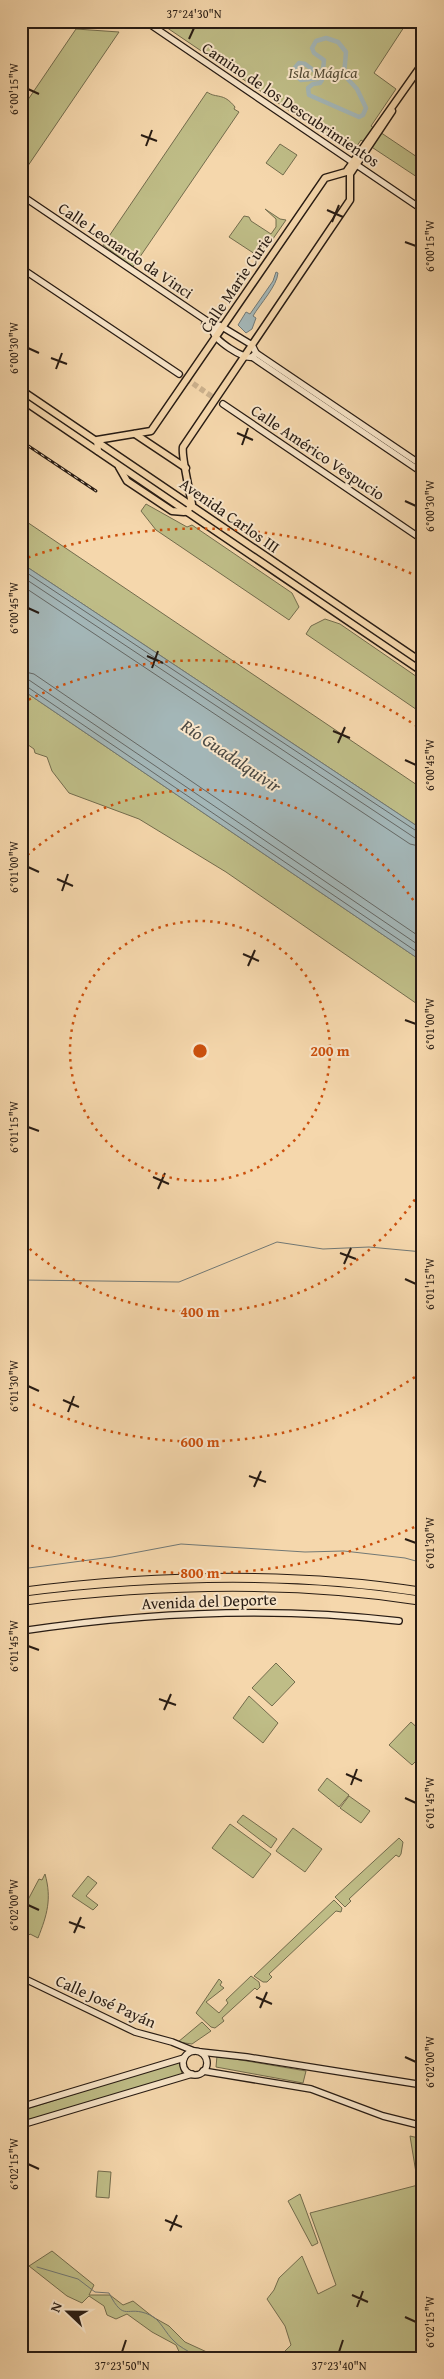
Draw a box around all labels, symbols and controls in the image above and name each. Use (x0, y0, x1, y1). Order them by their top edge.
text: 37°24'30"N (166, 5, 222, 22)
street label: Camino de los Descubrimientos (197, 35, 385, 173)
park label: Isla Mágica (288, 60, 358, 84)
text: 6°00'15"W (5, 62, 22, 115)
street label: Calle Leonardo da Vinci (54, 196, 199, 304)
text: 6°00'15"W (421, 219, 438, 272)
street label: Calle Marie Curie (194, 229, 278, 337)
text: 6°00'30"W (5, 321, 22, 374)
street label: Calle Américo Vespucio (246, 398, 390, 506)
street label: Avenida Carlos III (175, 472, 285, 559)
text: 6°00'30"W (421, 479, 438, 532)
text: 6°00'45"W (5, 581, 22, 634)
water label: Río Guadalquivir (175, 712, 288, 800)
text: 6°00'45"W (421, 738, 438, 791)
text: 6°01'00"W (5, 840, 22, 893)
text: 6°01'00"W (421, 997, 438, 1050)
text: 200 m (310, 1040, 350, 1061)
centre of rings (191, 1042, 209, 1060)
text: 6°01'15"W (5, 1100, 22, 1153)
text: 6°01'15"W (421, 1257, 438, 1310)
text: 400 m (180, 1301, 220, 1322)
text: 6°01'30"W (5, 1359, 22, 1412)
text: 600 m (180, 1431, 220, 1452)
text: 6°01'30"W (421, 1516, 438, 1569)
text: 800 m (180, 1562, 220, 1583)
street label: Avenida del Deporte (141, 1587, 277, 1615)
text: 6°01'45"W (5, 1619, 22, 1672)
text: 6°01'45"W (421, 1776, 438, 1829)
text: 6°02'00"W (5, 1878, 22, 1931)
street label: Calle José Payán (52, 1968, 160, 2034)
text: 6°02'00"W (421, 2035, 438, 2088)
text: 6°02'15"W (5, 2137, 22, 2190)
north arrow (42, 2286, 92, 2336)
text: 6°02'15"W (421, 2295, 438, 2348)
text: N (45, 2298, 67, 2315)
text: 37°23'50"N (94, 2357, 150, 2374)
text: 37°23'40"N (311, 2357, 367, 2374)

